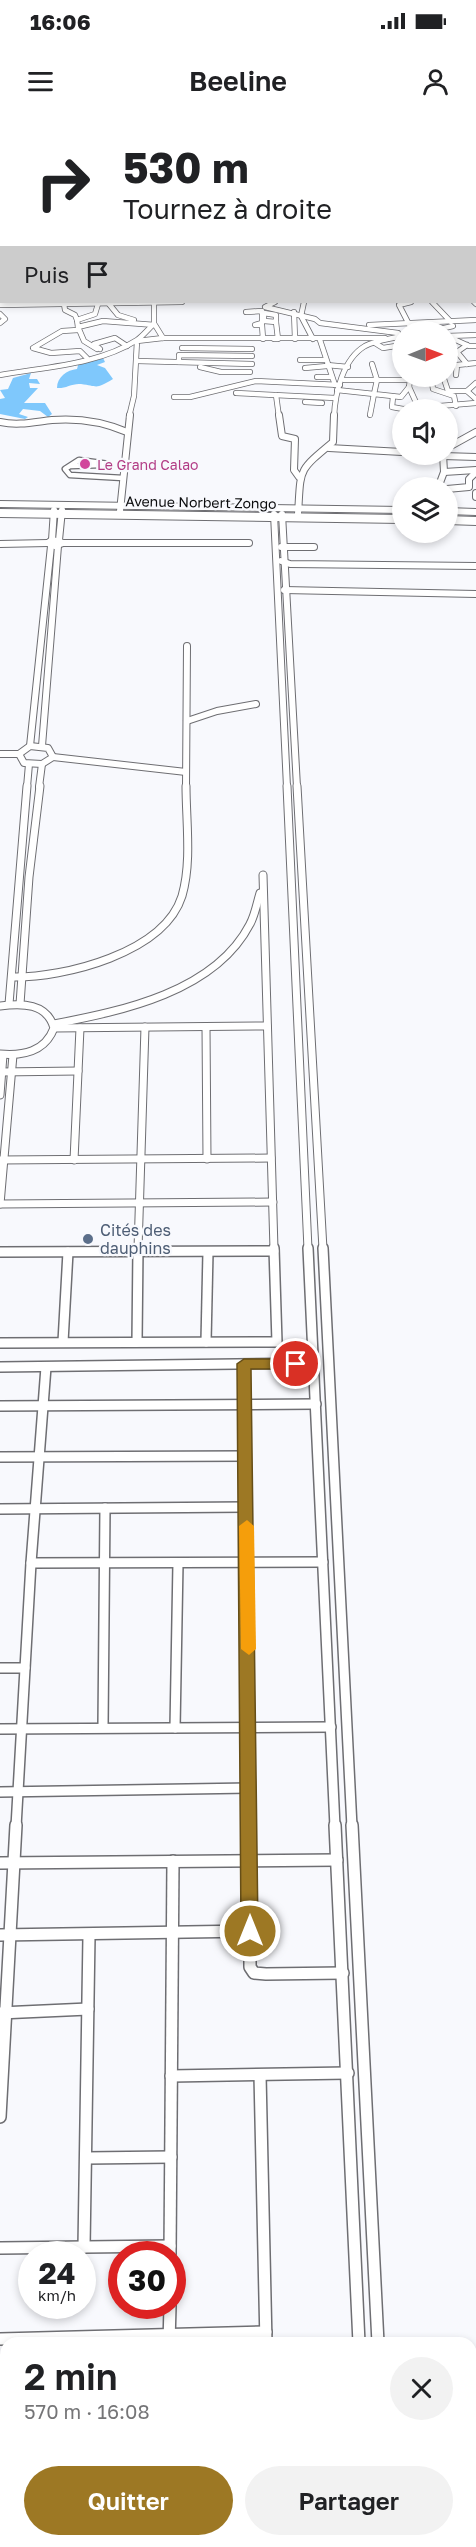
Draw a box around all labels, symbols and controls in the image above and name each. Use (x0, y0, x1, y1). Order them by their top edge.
text: 16:06 (30, 8, 91, 35)
icon: menu (24, 65, 57, 98)
text: Beeline (189, 65, 287, 97)
icon: person (419, 65, 452, 98)
text: 530 m (123, 142, 249, 192)
icon: right (24, 144, 102, 222)
text: Tournez à droite (123, 193, 332, 225)
icon: arrive (81, 258, 114, 291)
text: Puis (24, 261, 69, 288)
north arrow (392, 321, 458, 387)
map controls (392, 321, 458, 543)
button: sound (392, 399, 458, 465)
place label: Le Grand Calao (97, 456, 199, 473)
marker: Le Grand Calao (78, 457, 92, 471)
button: layers (392, 477, 458, 543)
street label: Avenue Norbert Zongo (125, 492, 277, 512)
place label: Cités des dauphins (100, 1220, 171, 1258)
marker: Cités des dauphins (81, 1232, 95, 1246)
pin (270, 1338, 321, 1389)
icon: arrive (279, 1347, 312, 1380)
position arrow (218, 1899, 282, 1963)
speed limit sign: 30 (108, 2241, 186, 2319)
text: 24 (38, 2255, 76, 2291)
text: km/h (38, 2286, 76, 2304)
text: 2 min (24, 2355, 118, 2398)
button: close (390, 2357, 453, 2420)
text: 570 m · 16:08 (24, 2399, 150, 2423)
button: Quitter (24, 2466, 233, 2535)
button: Partager (245, 2466, 453, 2535)

